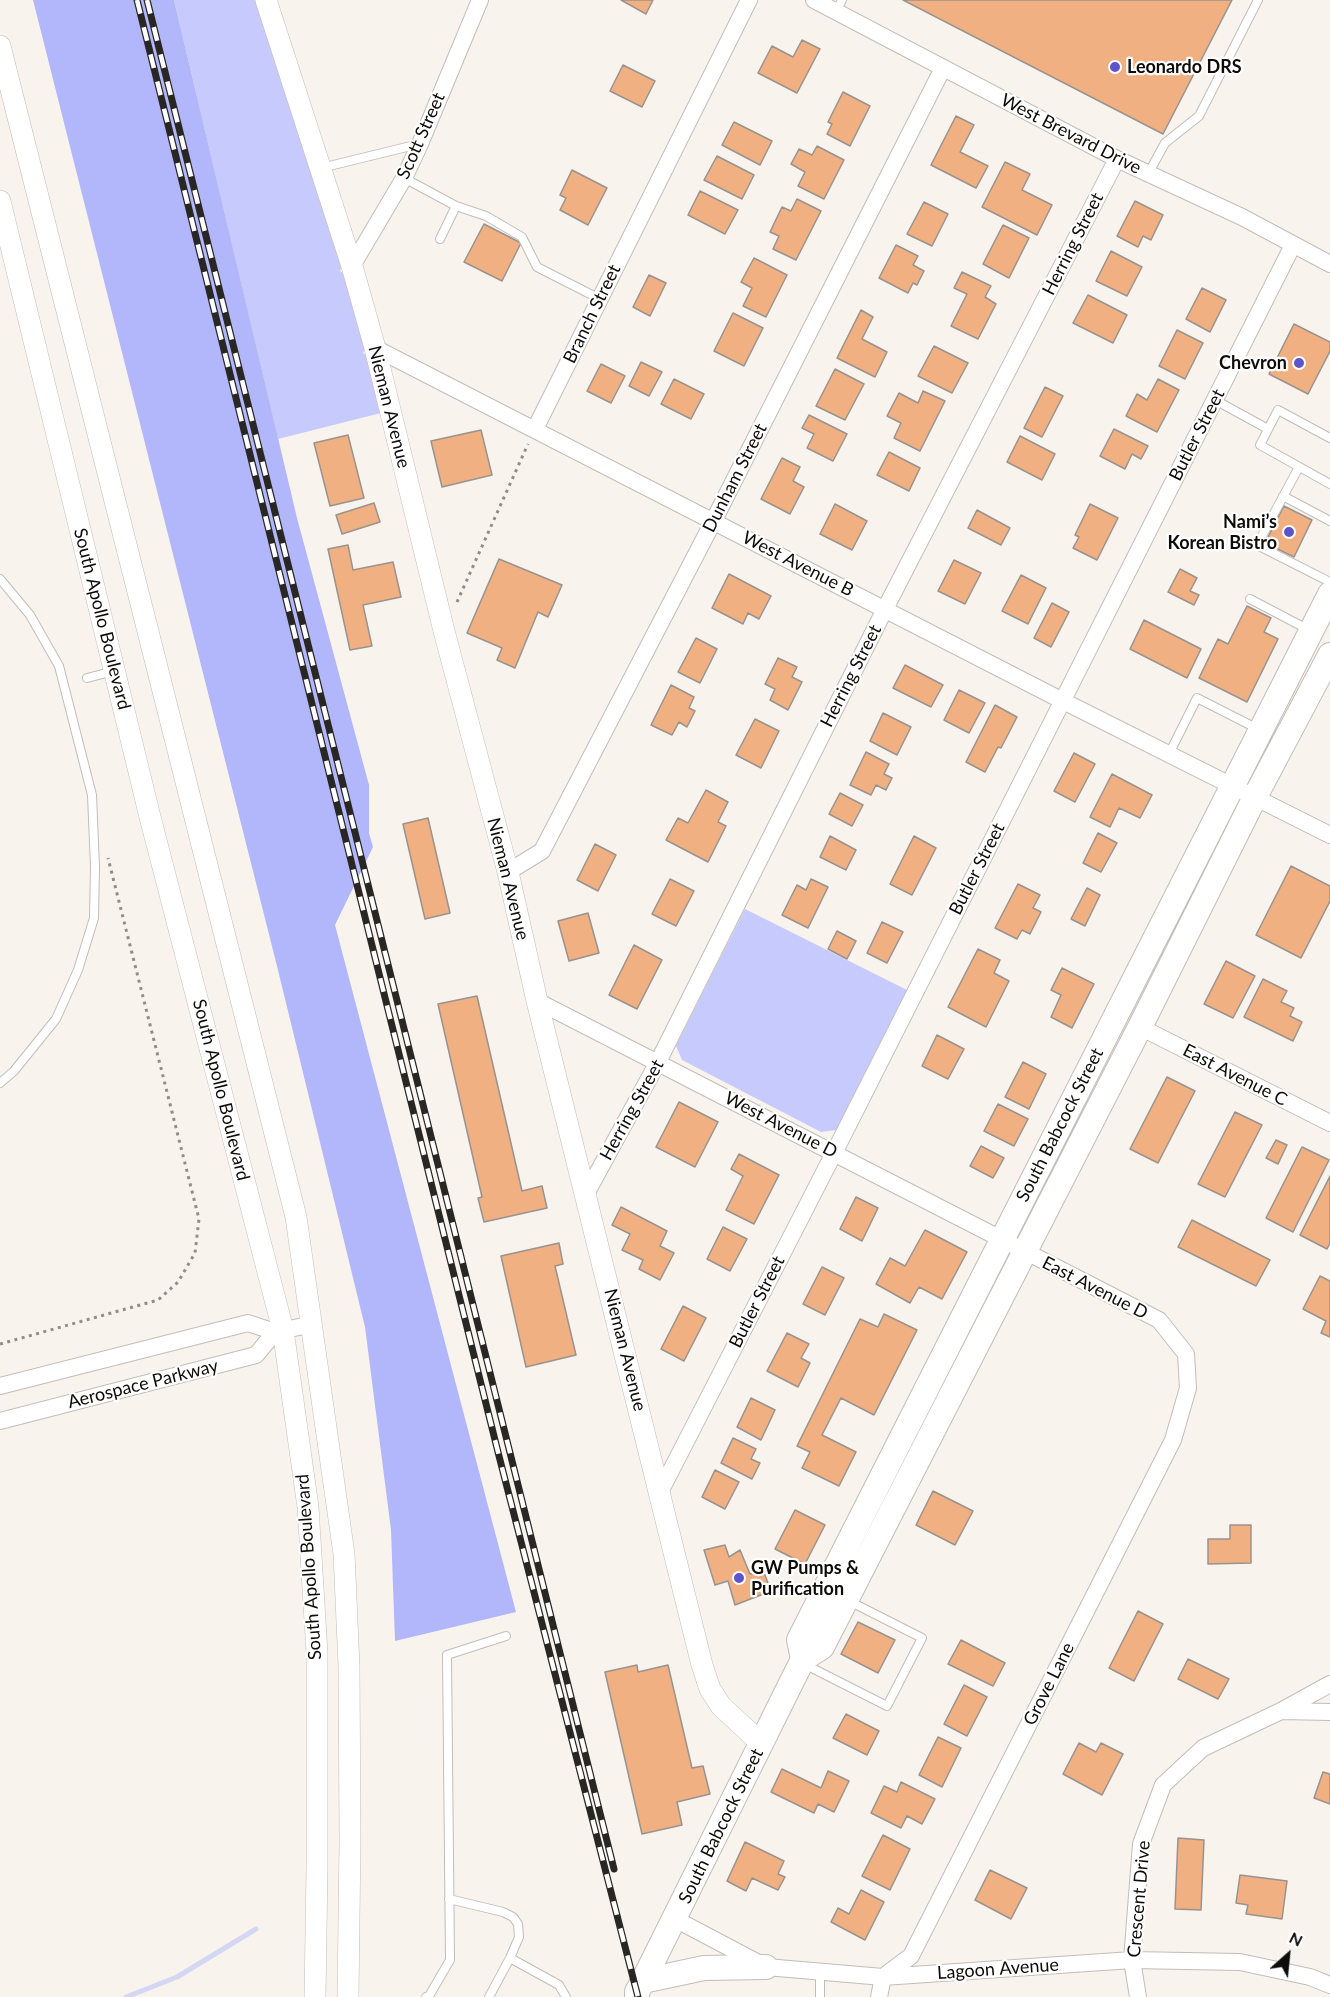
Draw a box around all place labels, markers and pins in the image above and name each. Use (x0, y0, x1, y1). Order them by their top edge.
place label: Leonardo DRS (1127, 56, 1242, 78)
marker: Leonardo DRS (1108, 60, 1122, 74)
place label: Chevron (1219, 352, 1287, 374)
marker: Chevron (1292, 356, 1306, 370)
place label: Nami’s Korean Bistro (1168, 511, 1277, 554)
marker: Nami’s Korean Bistro (1282, 525, 1296, 539)
place label: GW Pumps & Purification (751, 1557, 859, 1600)
marker: GW Pumps & Purification (732, 1571, 746, 1585)

